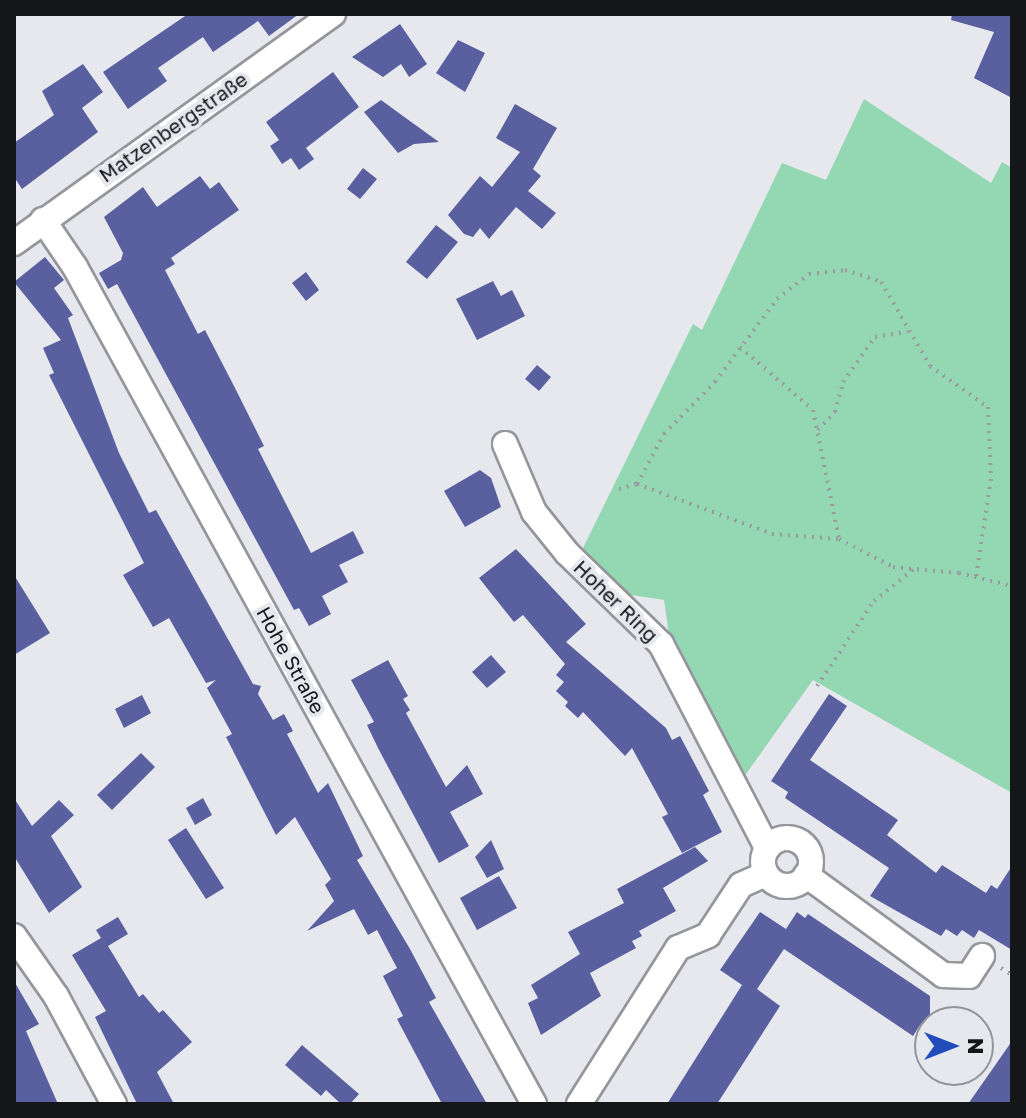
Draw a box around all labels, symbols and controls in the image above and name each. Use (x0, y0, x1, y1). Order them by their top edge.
street label: Matzenbergstraße (94, 67, 252, 187)
street label: Hoher Ring (569, 555, 663, 647)
street label: Hohe Straße (252, 602, 330, 718)
north arrow (914, 1006, 994, 1086)
text: N (963, 1038, 990, 1054)

